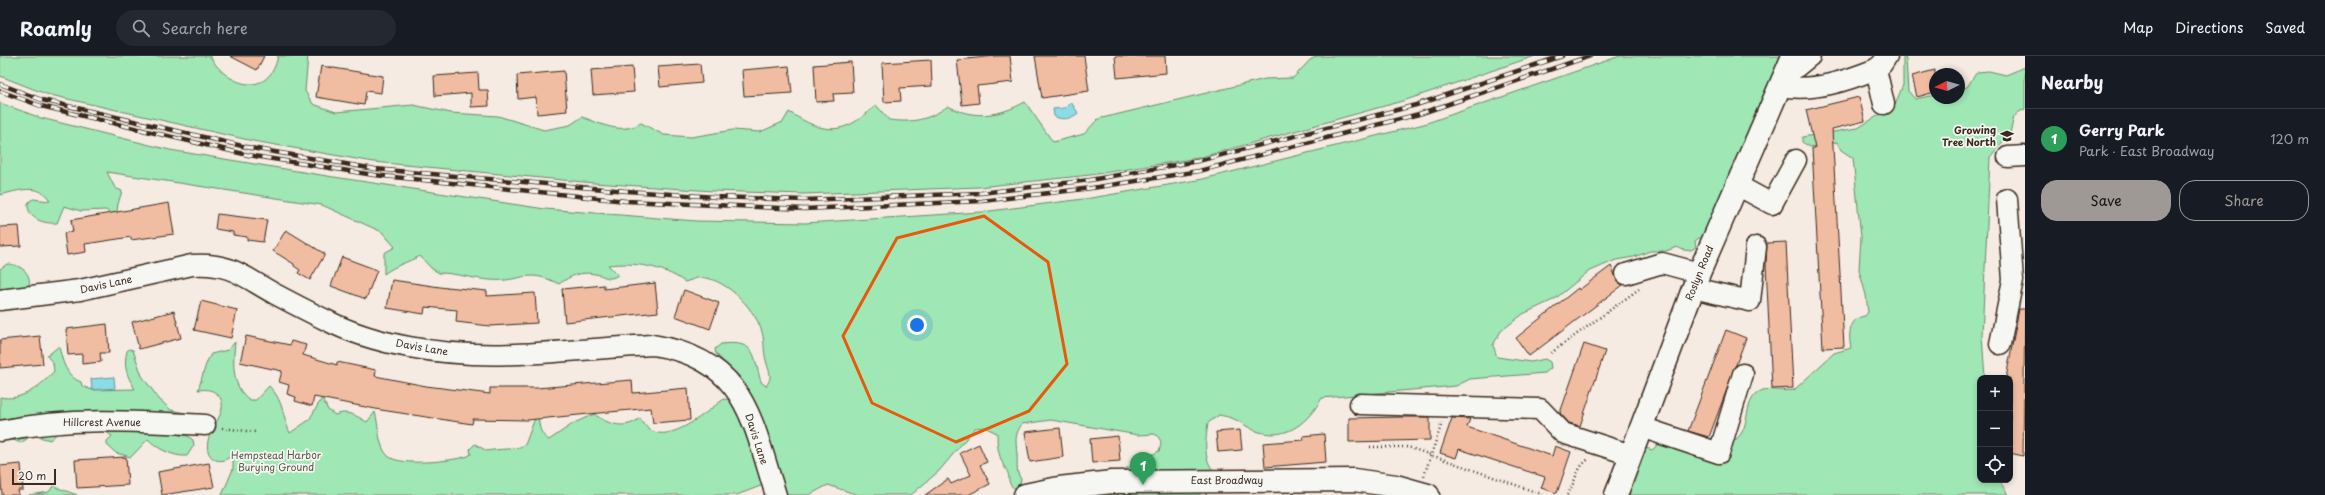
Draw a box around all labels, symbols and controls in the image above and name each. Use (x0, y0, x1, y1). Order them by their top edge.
search box (116, 10, 396, 46)
text: Roamly (20, 14, 92, 42)
text: Search here (162, 16, 248, 39)
icon: search (130, 17, 152, 39)
text: Map (2123, 17, 2153, 38)
text: Directions (2175, 17, 2243, 38)
text: Saved (2265, 17, 2305, 38)
north arrow (1929, 68, 1965, 104)
text: Nearby (2041, 69, 2103, 95)
text: Gerry Park (2079, 118, 2165, 141)
place label: Growing Tree North (1942, 122, 1996, 149)
school or university icon: Growing Tree North (1999, 128, 2015, 144)
text: 1 (2051, 129, 2057, 148)
text: 120 m (2270, 129, 2309, 148)
text: Park · East Broadway (2079, 141, 2214, 160)
button: Save (2041, 180, 2171, 221)
button: Share (2179, 180, 2309, 221)
street label: Roslyn Road (1681, 243, 1716, 303)
street label: Davis Lane (78, 271, 134, 296)
your location (907, 315, 927, 335)
street label: Davis Lane (395, 335, 450, 359)
map controls (1977, 375, 2013, 483)
button: + (1977, 375, 2013, 411)
street label: Davis Lane (742, 411, 773, 467)
button: − (1977, 411, 2013, 447)
street label: Hillcrest Avenue (63, 414, 141, 429)
park label: Hempstead Harbor Burying Ground (231, 447, 322, 474)
button: locate (1977, 447, 2013, 483)
pin: 1 (1130, 452, 1156, 485)
scale bar (12, 467, 56, 486)
text: 20 m (18, 467, 46, 484)
street label: East Broadway (1191, 472, 1263, 488)

